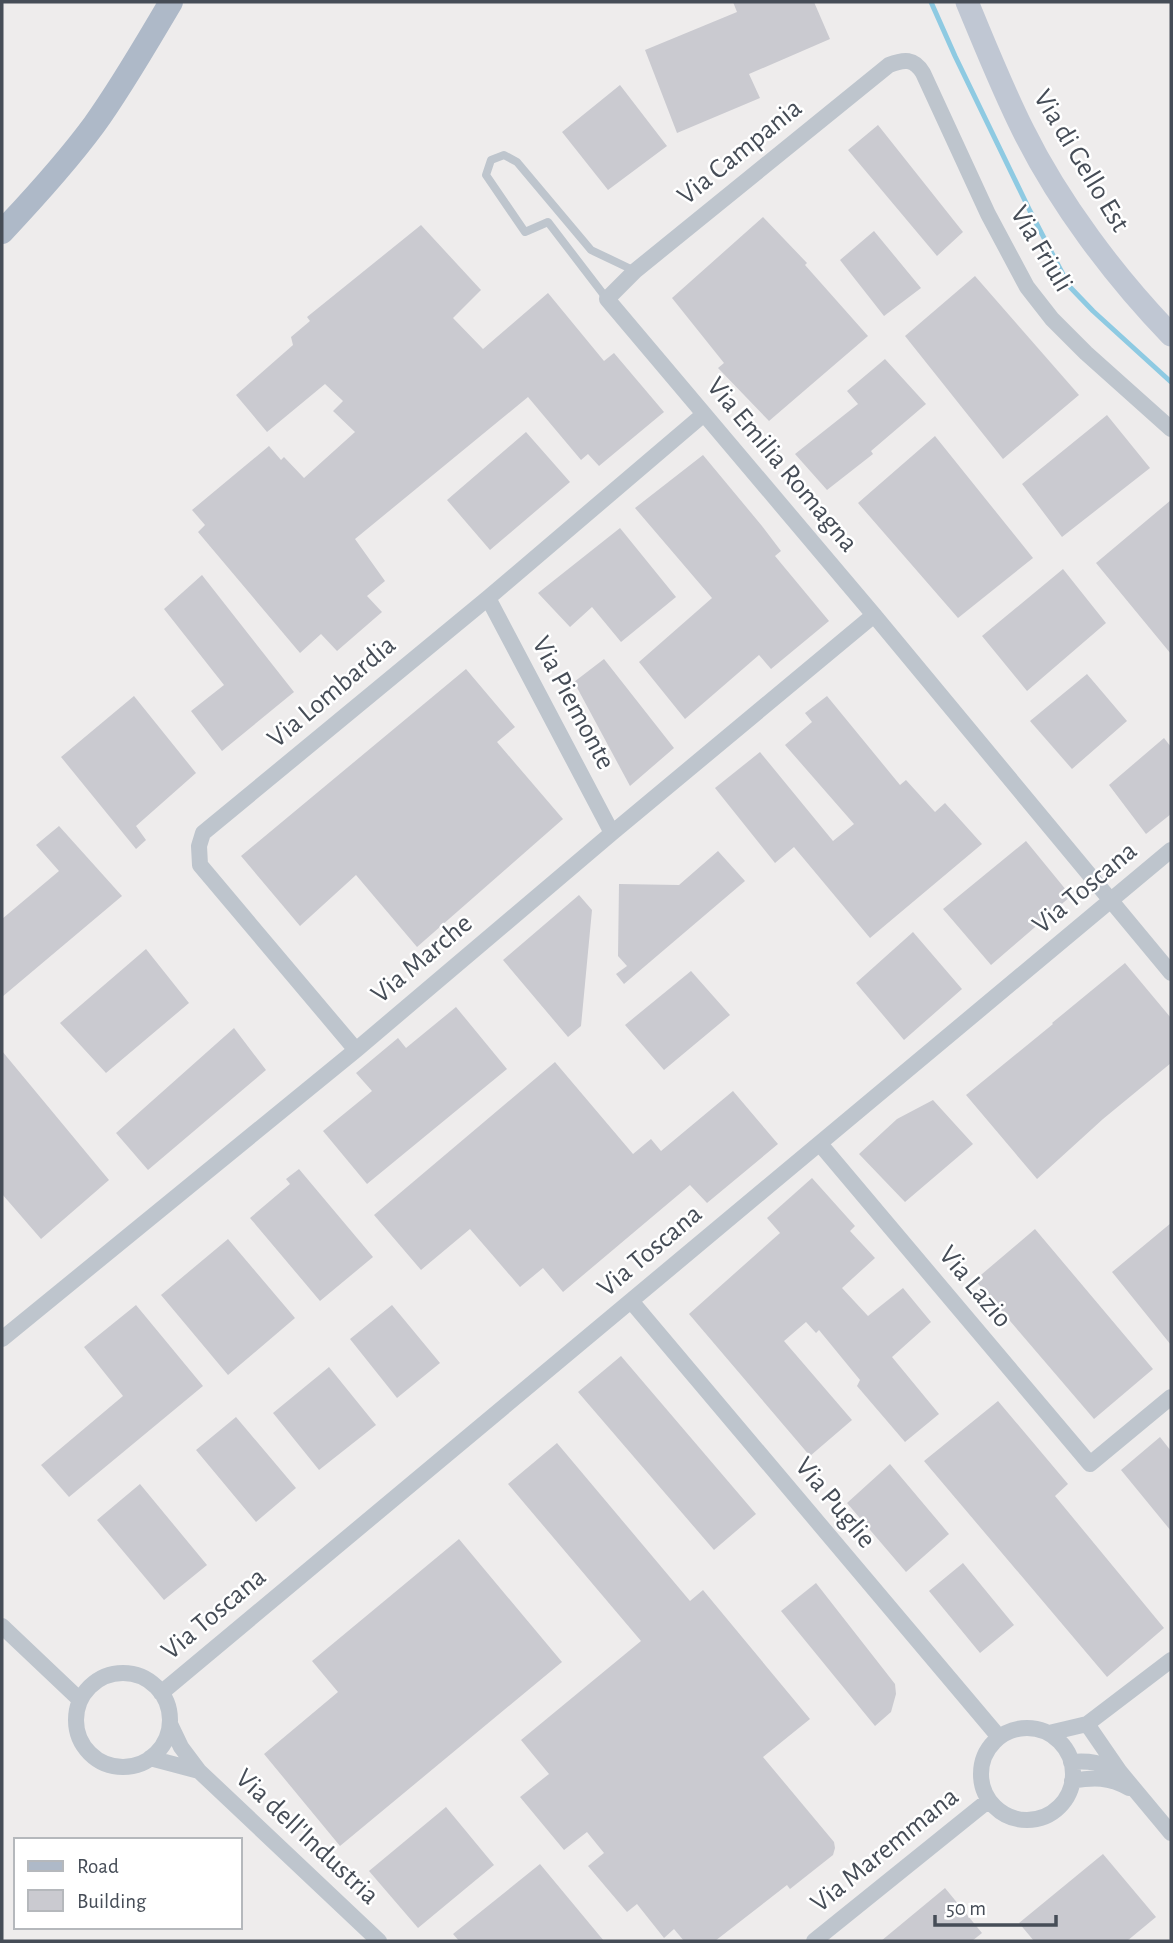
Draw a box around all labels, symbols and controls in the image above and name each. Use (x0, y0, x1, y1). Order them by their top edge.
street label: Via di Gello Est (1028, 85, 1134, 237)
street label: Via Campania (673, 94, 807, 210)
street label: Via Friuli (1005, 201, 1077, 297)
street label: Via Emilia Romagna (701, 372, 863, 558)
street label: Via Lombardia (263, 631, 401, 753)
street label: Via Piemonte (526, 632, 620, 774)
street label: Via Toscana (1027, 837, 1143, 939)
street label: Via Marche (366, 909, 478, 1009)
street label: Via Toscana (592, 1200, 708, 1302)
street label: Via Lazio (933, 1241, 1017, 1333)
street label: Via Puglie (789, 1452, 881, 1554)
street label: Via Toscana (156, 1563, 272, 1665)
street label: Via dell'Industria (230, 1764, 384, 1910)
street label: Via Maremmana (806, 1782, 964, 1918)
legend (14, 1838, 242, 1929)
text: Road (77, 1856, 119, 1877)
scale bar (935, 1884, 1056, 1928)
text: Building (77, 1891, 147, 1912)
text: 50 m (946, 1898, 986, 1919)

